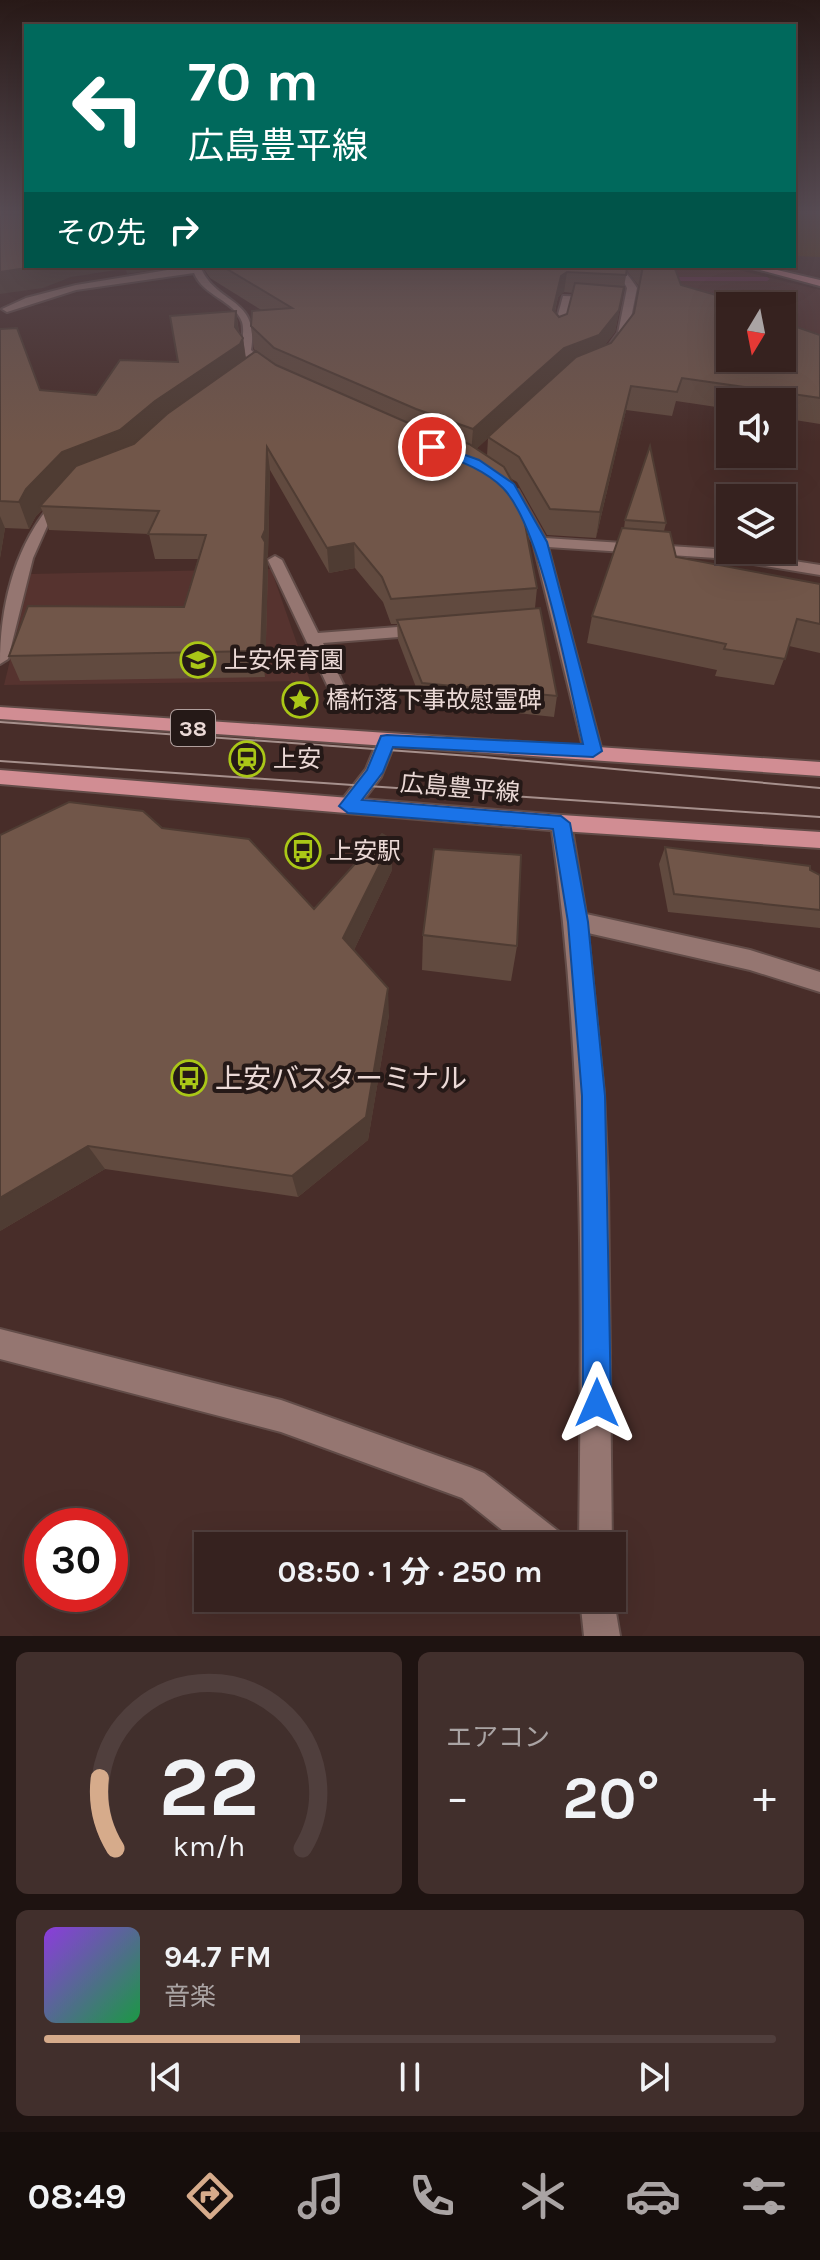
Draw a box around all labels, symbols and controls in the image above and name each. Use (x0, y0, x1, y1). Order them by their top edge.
text: 70 m (188, 49, 319, 114)
icon: left (56, 56, 160, 160)
text: 広島豊平線 (188, 125, 368, 167)
icon: right (162, 208, 206, 252)
text: その先 (56, 215, 146, 251)
north arrow (716, 292, 796, 372)
map controls (716, 292, 796, 564)
button: sound (716, 388, 796, 468)
pin (398, 413, 466, 481)
icon: arrive (410, 425, 454, 469)
button: layers (716, 484, 796, 564)
school or university icon: 上安保育園 (179, 641, 217, 679)
place label: 上安保育園 (224, 646, 344, 674)
place icon: 橋桁落下事故慰霊碑 (281, 681, 319, 719)
place label: 橋桁落下事故慰霊碑 (326, 686, 542, 714)
road number: 38 (171, 710, 215, 746)
station icon: 上安 (228, 740, 266, 778)
place label: 上安 (273, 745, 321, 773)
street label: 広島豊平線 (399, 769, 521, 807)
bus stop icon: 上安駅 (284, 832, 322, 870)
place label: 上安駅 (329, 837, 401, 865)
bus stop icon: 上安バスターミナル (170, 1059, 208, 1097)
place label: 上安バスターミナル (215, 1062, 467, 1095)
position arrow (555, 1361, 639, 1445)
speed limit sign: 30 (24, 1508, 128, 1612)
text: 08:50 · 1 分 · 250 m (277, 1554, 543, 1590)
text: エアコン (446, 1722, 550, 1753)
text: 22 (159, 1739, 259, 1836)
text: 20° (562, 1763, 660, 1833)
text: − (446, 1772, 469, 1823)
text: + (753, 1772, 776, 1823)
text: km/h (173, 1830, 245, 1863)
text: 94.7 FM (164, 1939, 272, 1975)
text: 音楽 (164, 1981, 216, 2012)
icon: previous (144, 2055, 188, 2099)
icon: pause (388, 2055, 432, 2099)
icon: next (632, 2055, 676, 2099)
icon: directions (182, 2168, 238, 2224)
icon: music (293, 2168, 349, 2224)
icon: phone (404, 2168, 460, 2224)
icon: climate (515, 2168, 571, 2224)
icon: car (625, 2168, 681, 2224)
icon: filters (736, 2168, 792, 2224)
text: 08:49 (27, 2175, 127, 2217)

